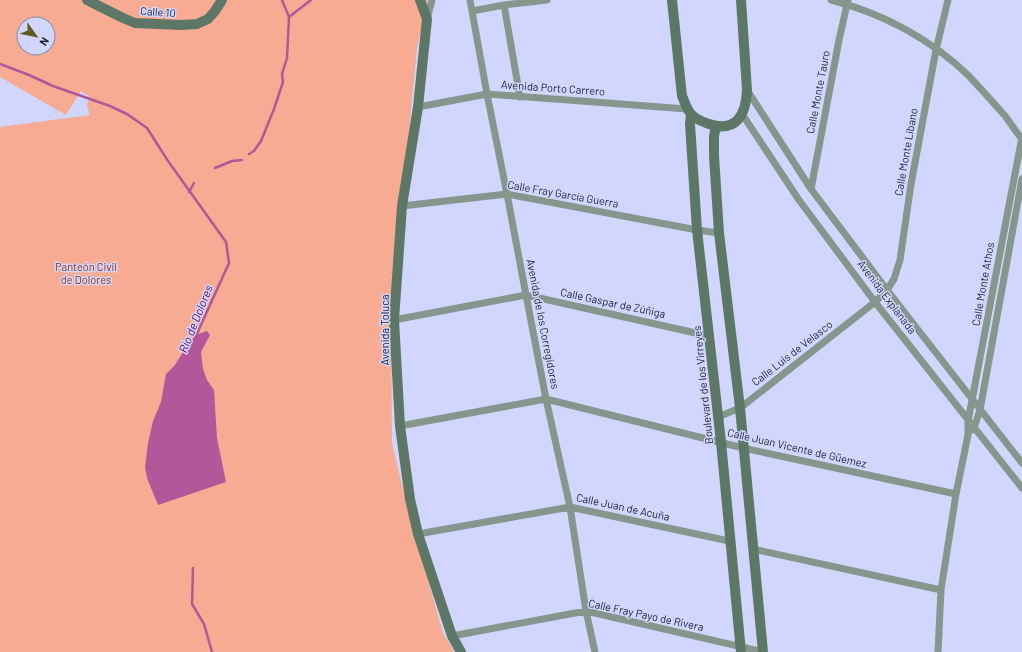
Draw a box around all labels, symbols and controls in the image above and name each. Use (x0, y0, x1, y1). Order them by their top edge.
street label: Calle 10 (140, 4, 176, 19)
north arrow (16, 16, 56, 56)
text: N (37, 35, 52, 48)
street label: Calle Monte Tauro (803, 49, 832, 135)
street label: Avenida Porto Carrero (501, 77, 606, 98)
street label: Calle Monte Líbano (891, 107, 920, 197)
street label: Calle Fray García Guerra (507, 177, 620, 210)
street label: Calle Monte Athos (969, 241, 996, 327)
street label: Avenida Explanada (855, 257, 919, 336)
street label: Avenida de los Corregidores (525, 258, 562, 390)
park label: Panteón Civil de Dolores (55, 260, 117, 286)
water label: Río de Dolores (175, 282, 215, 354)
street label: Calle Gaspar de Zúñiga (559, 285, 667, 320)
street label: Avenida Toluca (378, 294, 391, 366)
street label: Calle Luis de Velasco (749, 317, 835, 388)
street label: Boulevard de los Virreyes (690, 325, 715, 445)
street label: Calle Juan Vicente de Güemez (726, 425, 868, 470)
street label: Calle Juan de Acuña (575, 490, 671, 523)
street label: Calle Fray Payo de Rivera (587, 596, 705, 633)

